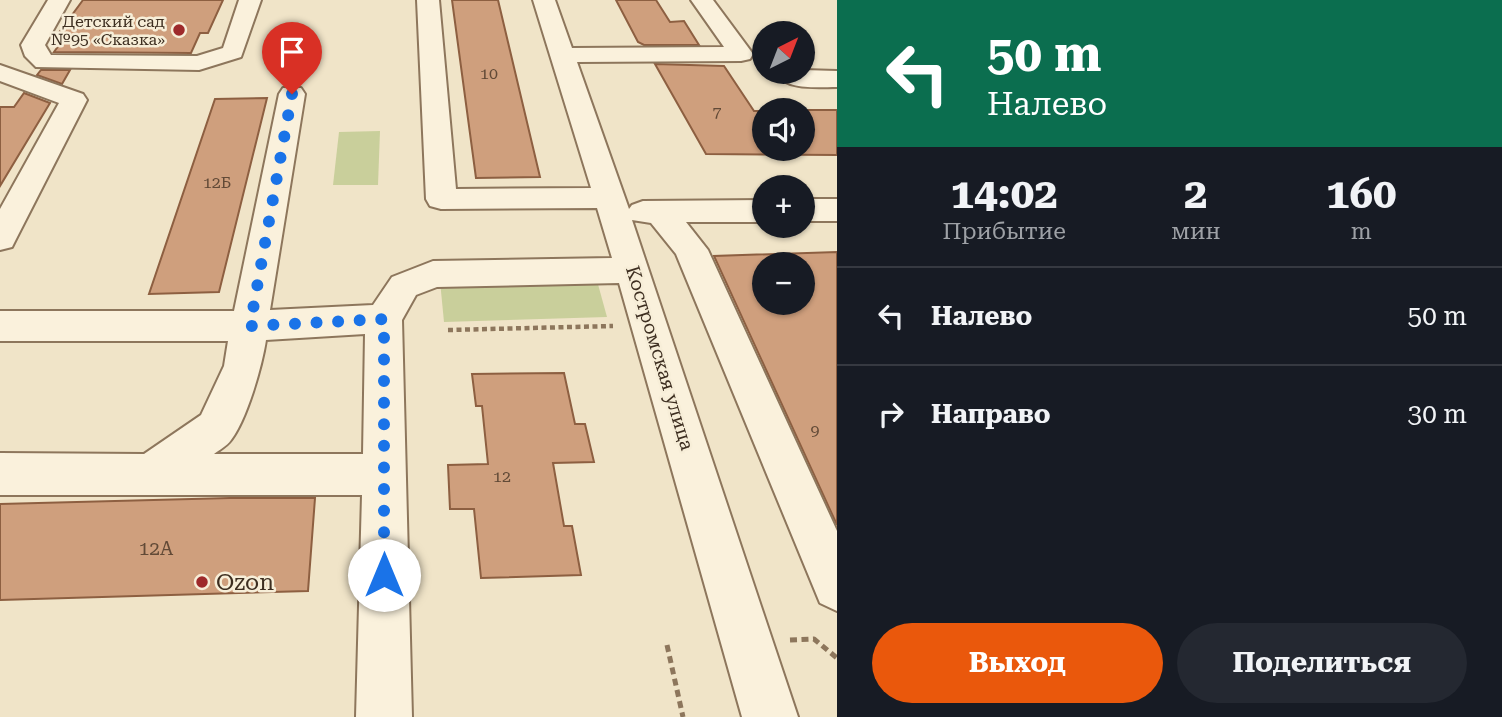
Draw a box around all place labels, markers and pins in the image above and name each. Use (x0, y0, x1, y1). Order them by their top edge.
place label: Детский сад №95 «Сказка» (51, 12, 165, 49)
marker: Детский сад №95 «Сказка» (171, 22, 187, 38)
pin (262, 22, 322, 94)
place label: Ozon (216, 569, 274, 596)
marker: Ozon (194, 574, 210, 590)

